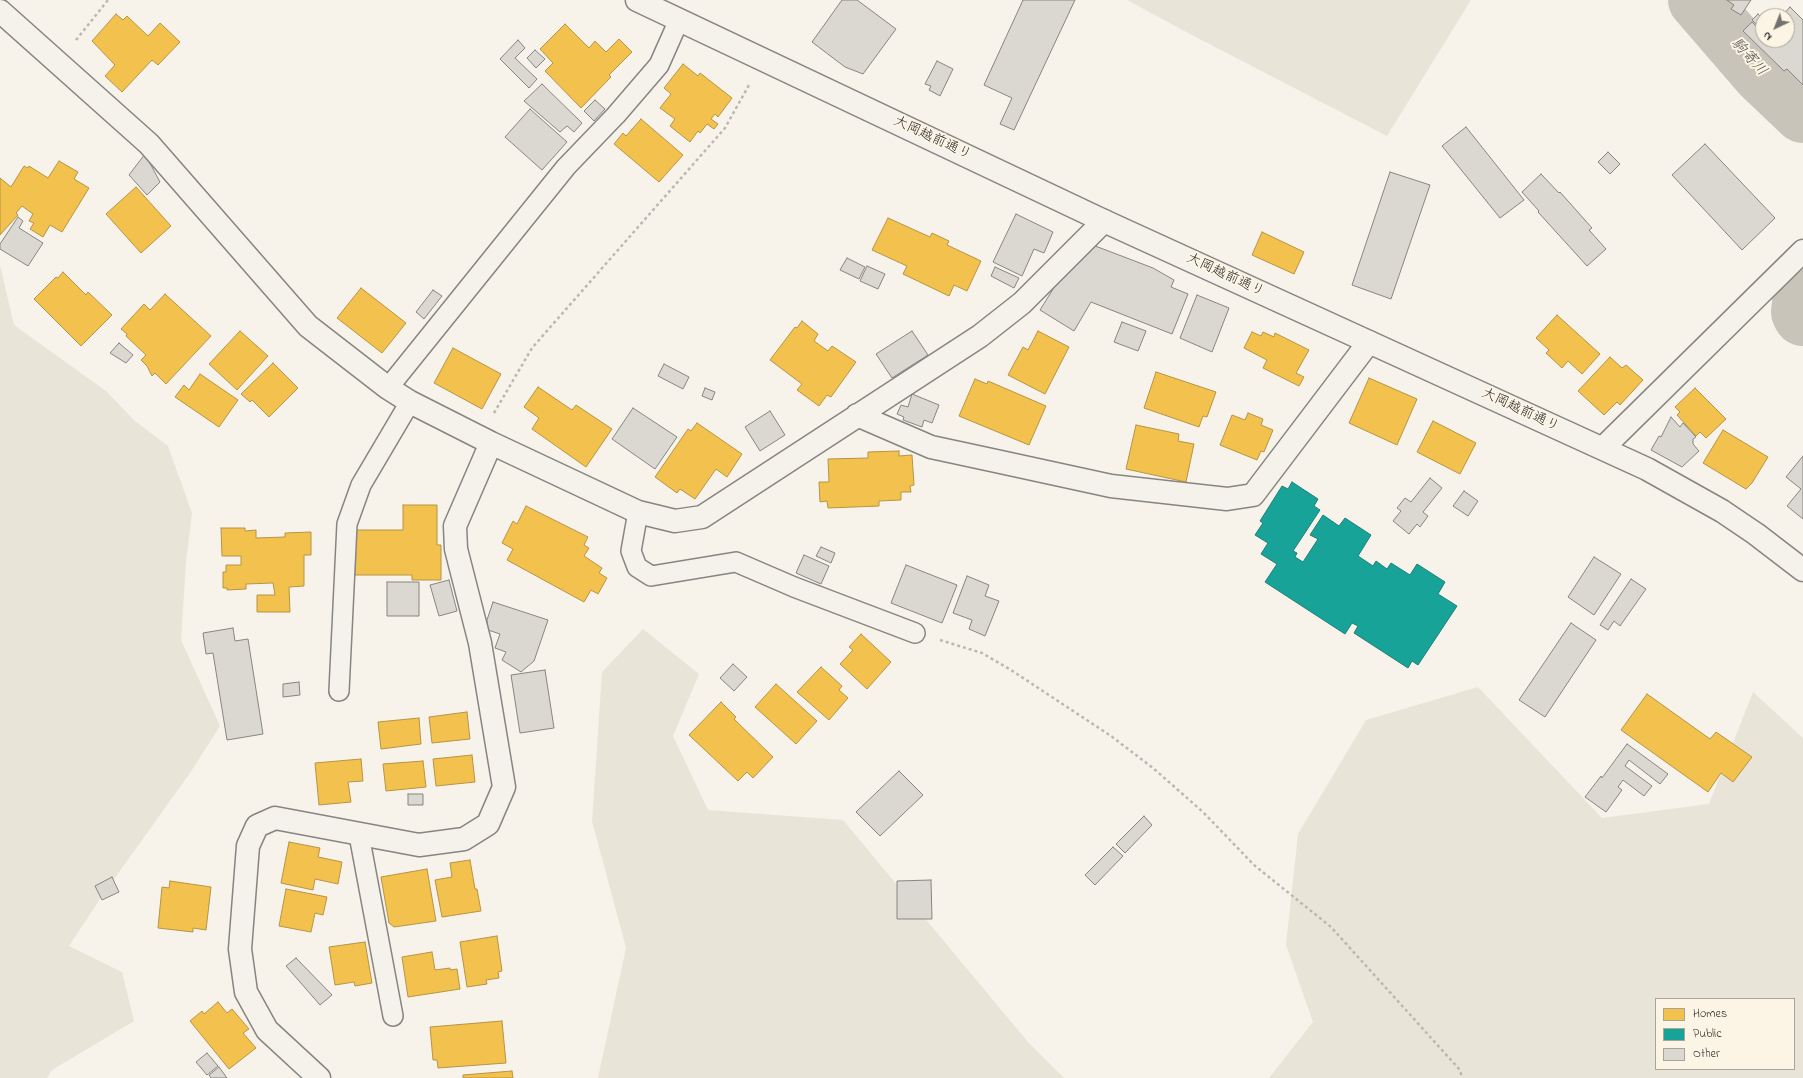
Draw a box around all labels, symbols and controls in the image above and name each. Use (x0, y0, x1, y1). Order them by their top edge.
north arrow (1755, 8, 1795, 48)
text: N (1759, 28, 1776, 44)
water label: 駒寄川 (1726, 35, 1770, 81)
street label: 大岡越前通り (890, 114, 974, 164)
street label: 大岡越前通り (1183, 251, 1267, 301)
street label: 大岡越前通り (1478, 386, 1562, 436)
legend (1655, 998, 1795, 1070)
text: Homes (1693, 1005, 1727, 1023)
text: Public (1693, 1025, 1722, 1043)
text: Other (1693, 1045, 1720, 1063)

